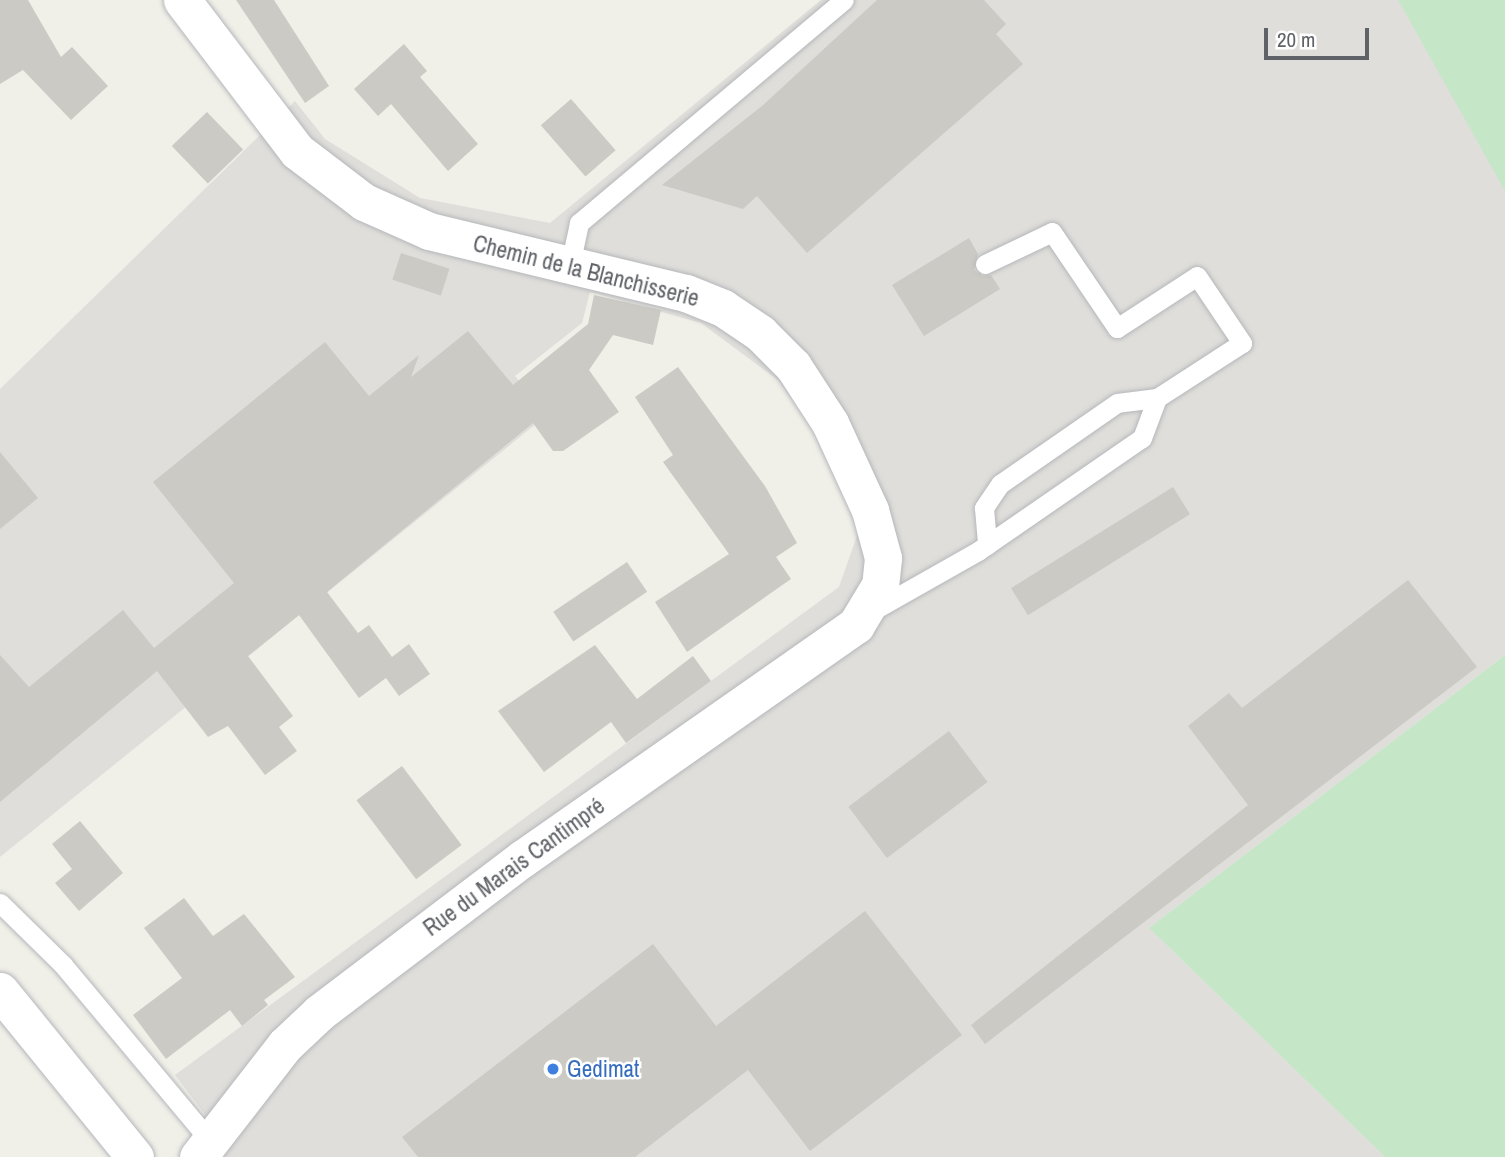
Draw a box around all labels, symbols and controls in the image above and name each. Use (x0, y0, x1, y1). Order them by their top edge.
scale bar (1267, 14, 1372, 58)
text: 20 m (1277, 25, 1315, 54)
street label: Chemin de la Blanchisserie (470, 230, 702, 312)
street label: Rue du Marais Cantimpré (418, 792, 610, 942)
place label: Gedimat (567, 1055, 639, 1083)
marker: Gedimat (545, 1061, 561, 1077)

